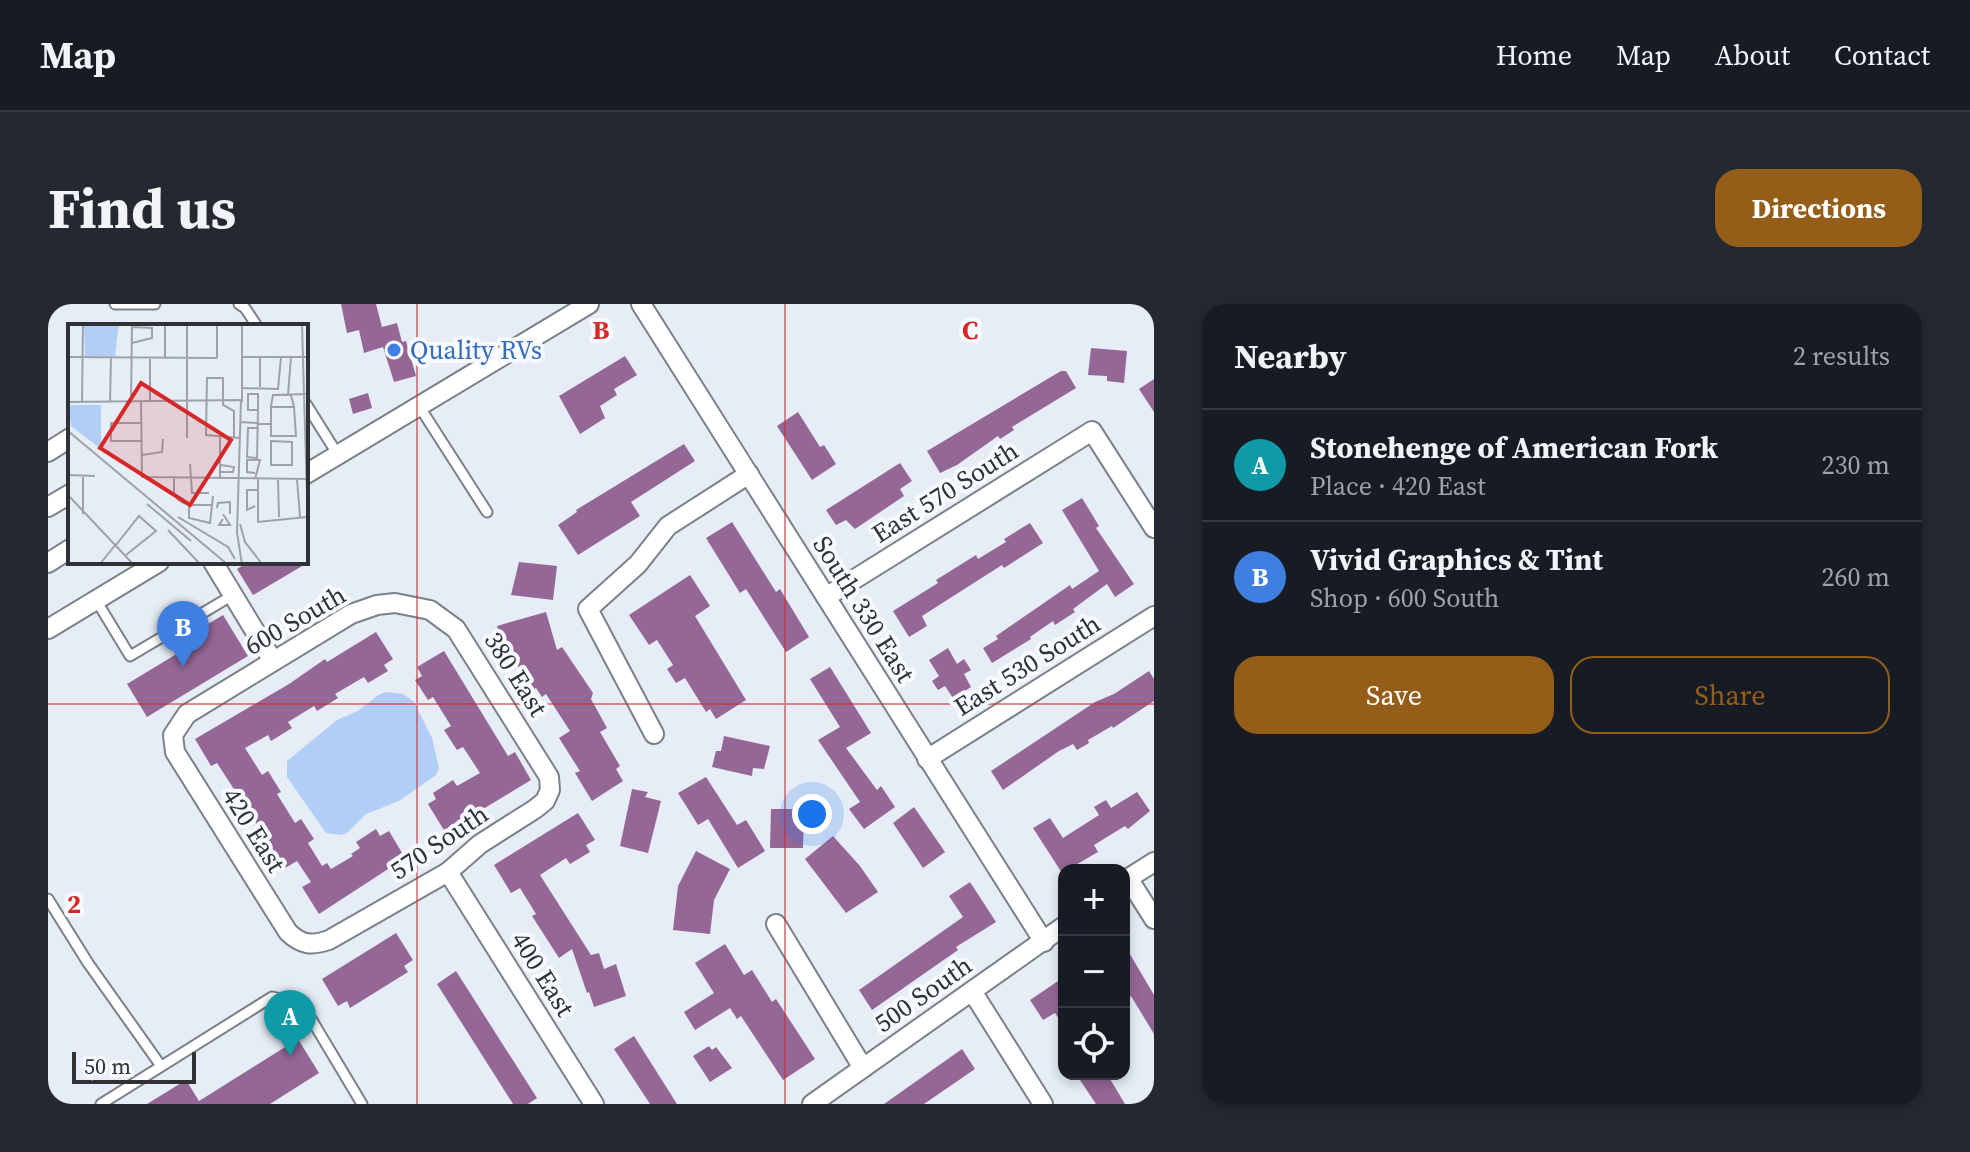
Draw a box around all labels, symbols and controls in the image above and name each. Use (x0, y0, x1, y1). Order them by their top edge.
text: Map (40, 29, 116, 81)
text: Home (1496, 36, 1572, 74)
text: Map (1616, 36, 1671, 74)
text: About (1715, 36, 1790, 74)
text: Contact (1834, 36, 1930, 74)
button: Directions (1715, 169, 1922, 247)
text: Find us (48, 170, 236, 247)
text: B (593, 312, 610, 348)
text: C (962, 312, 978, 348)
inset map (68, 324, 308, 564)
place label: Quality RVs (410, 332, 542, 368)
text: Nearby (1234, 333, 1347, 379)
text: 2 results (1793, 338, 1890, 374)
marker: Quality RVs (385, 341, 403, 359)
text: Stonehenge of American Fork (1310, 427, 1718, 468)
street label: East 570 South (865, 433, 1025, 551)
text: A (1251, 447, 1269, 483)
text: 230 m (1822, 447, 1890, 483)
text: Place · 420 East (1310, 468, 1486, 504)
street label: South 330 East (805, 529, 924, 690)
text: Vivid Graphics & Tint (1310, 539, 1603, 580)
text: B (1252, 559, 1268, 595)
text: 260 m (1822, 559, 1890, 595)
street label: 600 South (238, 577, 352, 663)
text: Shop · 600 South (1310, 580, 1499, 616)
pin: B (157, 601, 209, 667)
street label: East 530 South (947, 606, 1107, 724)
street label: 380 East (476, 625, 556, 724)
button: Save (1234, 656, 1554, 734)
button: Share (1570, 656, 1890, 734)
street label: 420 East (214, 781, 294, 880)
your location (792, 794, 832, 834)
street label: 570 South (383, 796, 495, 888)
map controls (1058, 864, 1130, 1080)
button: + (1058, 864, 1130, 936)
text: 2 (67, 886, 81, 922)
street label: 400 East (503, 925, 583, 1024)
button: − (1058, 936, 1130, 1008)
street label: 500 South (867, 947, 979, 1041)
pin: A (264, 990, 316, 1056)
button: locate (1058, 1008, 1130, 1080)
scale bar (72, 1048, 196, 1084)
text: 50 m (84, 1051, 131, 1081)

